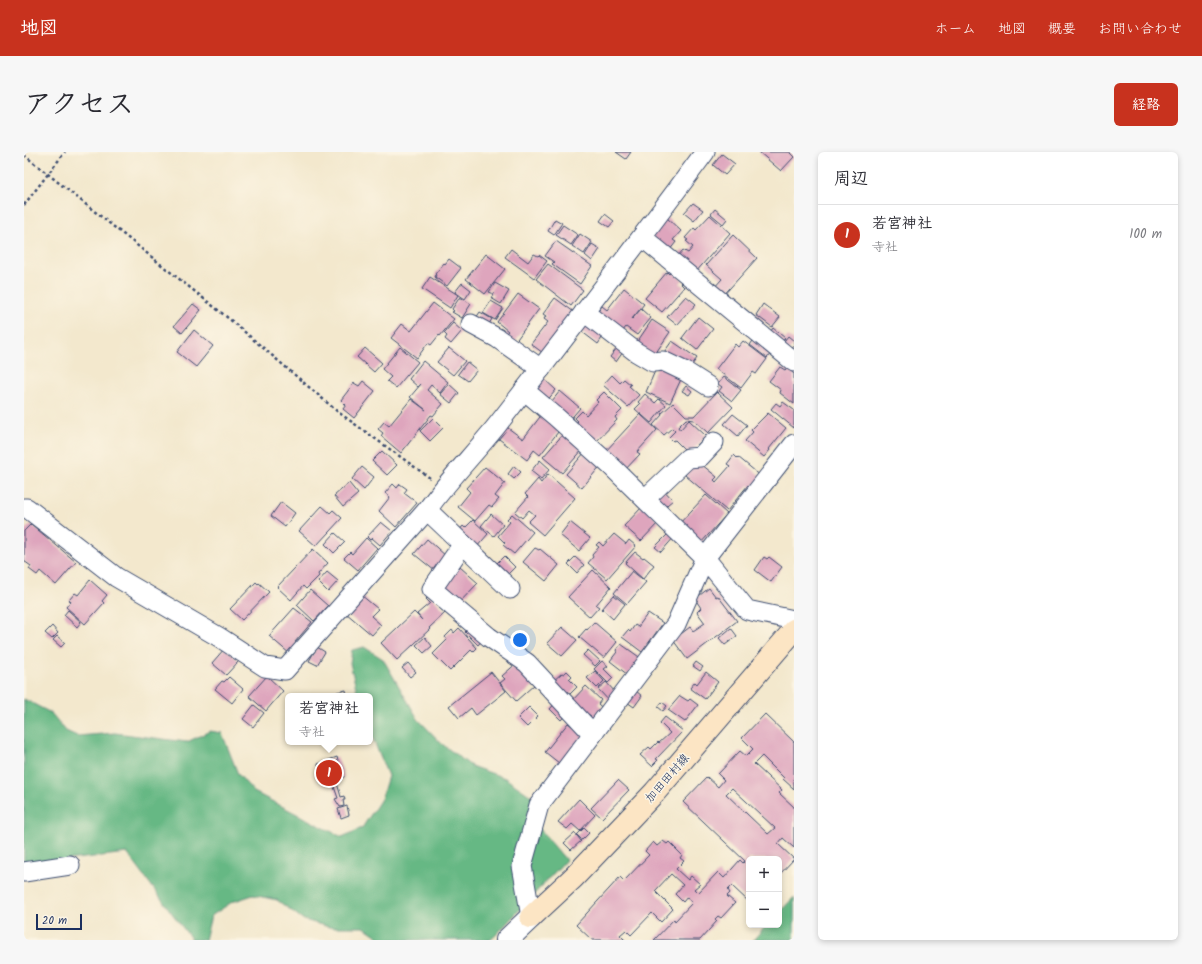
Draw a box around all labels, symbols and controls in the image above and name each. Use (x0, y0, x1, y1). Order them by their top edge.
text: 地図 (20, 14, 58, 44)
text: ホーム (935, 18, 976, 40)
text: 地図 (998, 18, 1026, 40)
text: 概要 (1048, 18, 1076, 40)
text: お問い合わせ (1098, 18, 1182, 40)
text: アクセス (24, 83, 134, 128)
button: 経路 (1114, 83, 1178, 126)
text: 周辺 (834, 166, 868, 193)
text: 若宮神社 (872, 212, 932, 236)
text: 1 (845, 224, 849, 245)
text: 100 m (1129, 224, 1162, 245)
text: 寺社 (872, 237, 898, 258)
your location (510, 630, 530, 650)
popup (285, 693, 373, 745)
text: 若宮神社 (299, 697, 359, 721)
text: 寺社 (299, 722, 325, 743)
street label: 加田田村線 (641, 749, 694, 807)
pin: 1 (316, 758, 342, 788)
map controls (746, 856, 782, 928)
button: + (746, 856, 782, 892)
button: − (746, 892, 782, 928)
scale bar (36, 912, 82, 931)
text: 20 m (42, 912, 67, 930)

